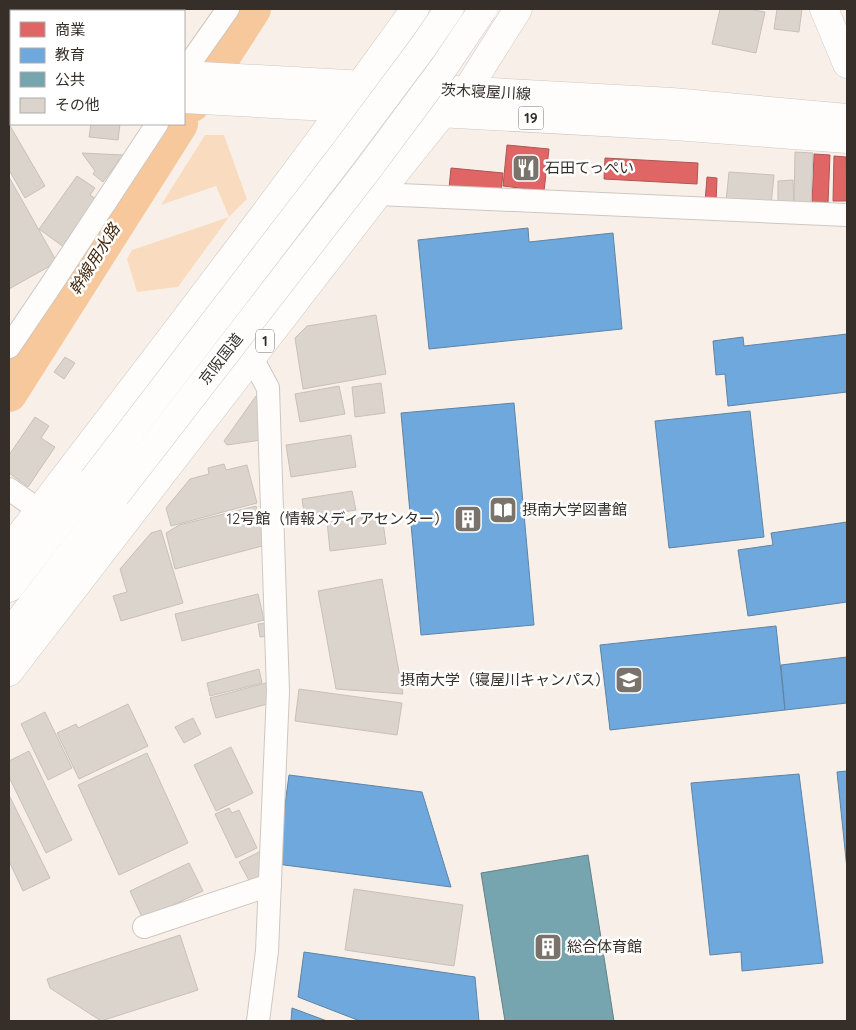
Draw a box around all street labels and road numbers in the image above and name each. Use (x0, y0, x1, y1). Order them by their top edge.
street label: 茨木寝屋川線 (441, 80, 531, 103)
road number: 19 (518, 106, 544, 130)
street label: 京阪国道 (195, 329, 247, 388)
road number: 1 (256, 330, 274, 352)

